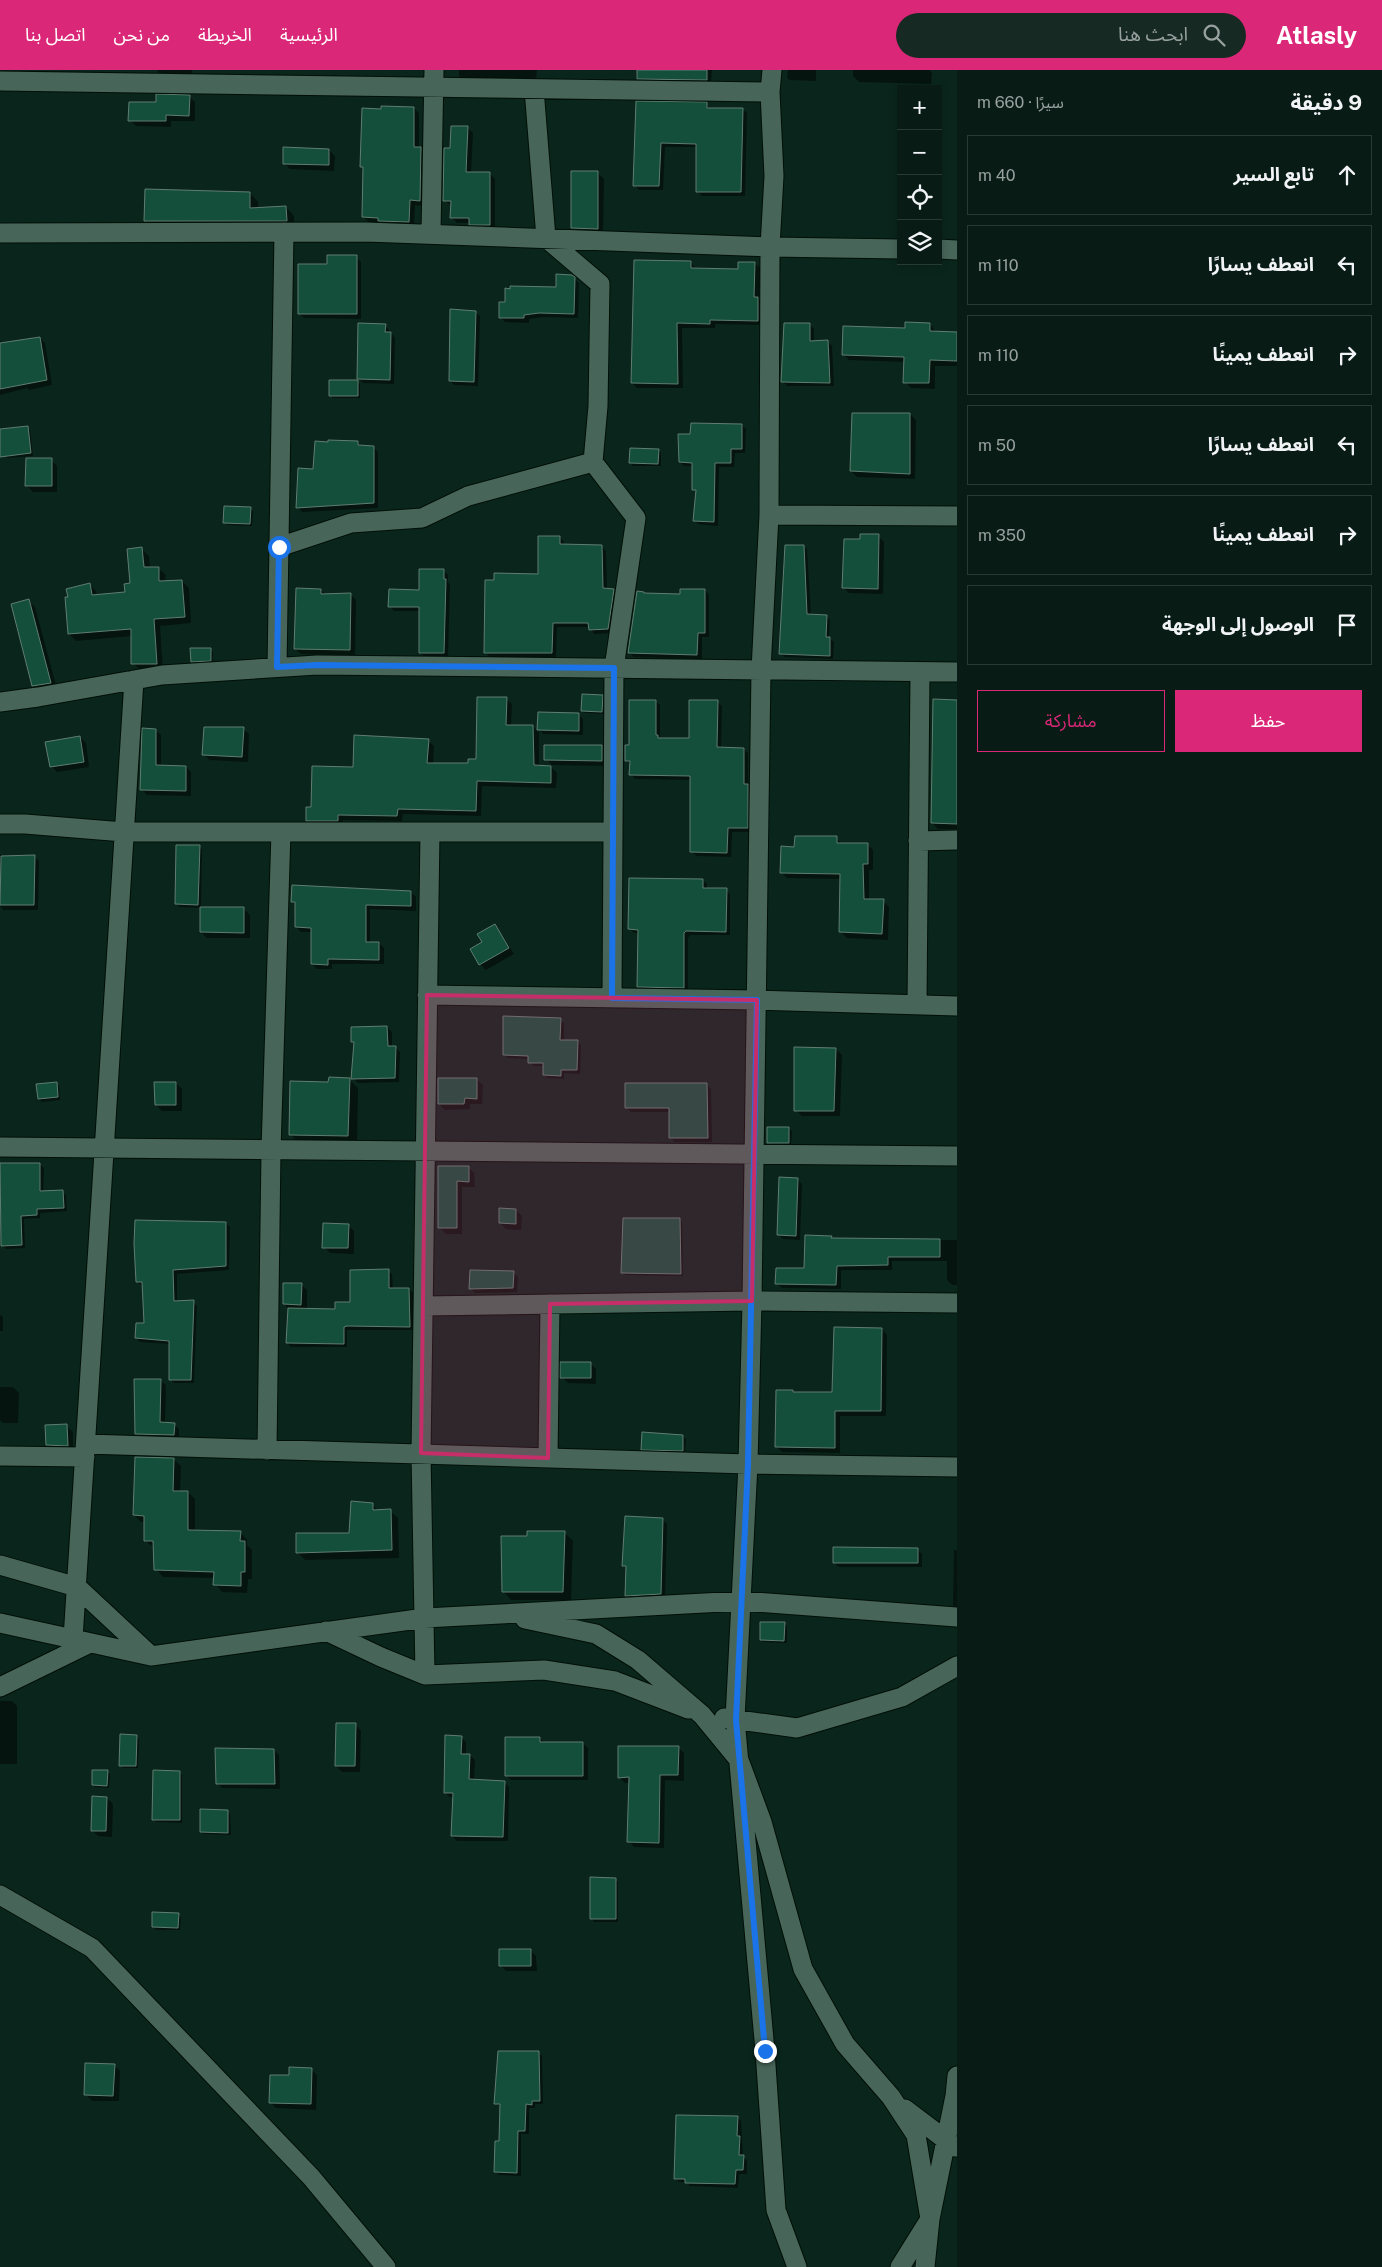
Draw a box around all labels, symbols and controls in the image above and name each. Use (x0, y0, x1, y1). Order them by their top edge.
search box (896, 13, 1246, 58)
icon: search (1200, 21, 1228, 49)
text: Atlasly (1276, 21, 1357, 49)
text: ابحث هنا (1118, 23, 1188, 45)
text: اتصل بنا (25, 24, 86, 45)
text: من نحن (114, 24, 170, 45)
text: الخريطة (198, 24, 252, 45)
text: الرئيسية (280, 24, 338, 45)
map controls (897, 85, 942, 265)
button: + (897, 85, 942, 130)
text: 9 دقيقة (1291, 90, 1362, 115)
text: سيرًا · 660 m (977, 93, 1064, 112)
button: − (897, 130, 942, 175)
icon: ahead (1333, 161, 1361, 189)
text: تابع السير (1233, 163, 1314, 185)
text: 40 m (978, 166, 1016, 185)
button: locate (897, 175, 942, 220)
button: layers (897, 220, 942, 265)
icon: left (1333, 251, 1361, 279)
text: انعطف يسارًا (1208, 253, 1314, 275)
text: 110 m (978, 256, 1019, 275)
icon: right (1333, 341, 1361, 369)
text: انعطف يمينًا (1213, 343, 1314, 365)
text: 110 m (978, 346, 1019, 365)
icon: left (1333, 431, 1361, 459)
text: انعطف يسارًا (1208, 433, 1314, 455)
text: 50 m (978, 436, 1016, 455)
icon: right (1333, 521, 1361, 549)
text: انعطف يمينًا (1213, 523, 1314, 545)
text: 350 m (978, 526, 1026, 545)
route start (268, 536, 291, 559)
icon: arrive (1333, 611, 1361, 639)
text: الوصول إلى الوجهة (1162, 613, 1314, 635)
button: مشاركة (977, 690, 1165, 752)
button: حفظ (1175, 690, 1362, 752)
route end (754, 2040, 777, 2063)

